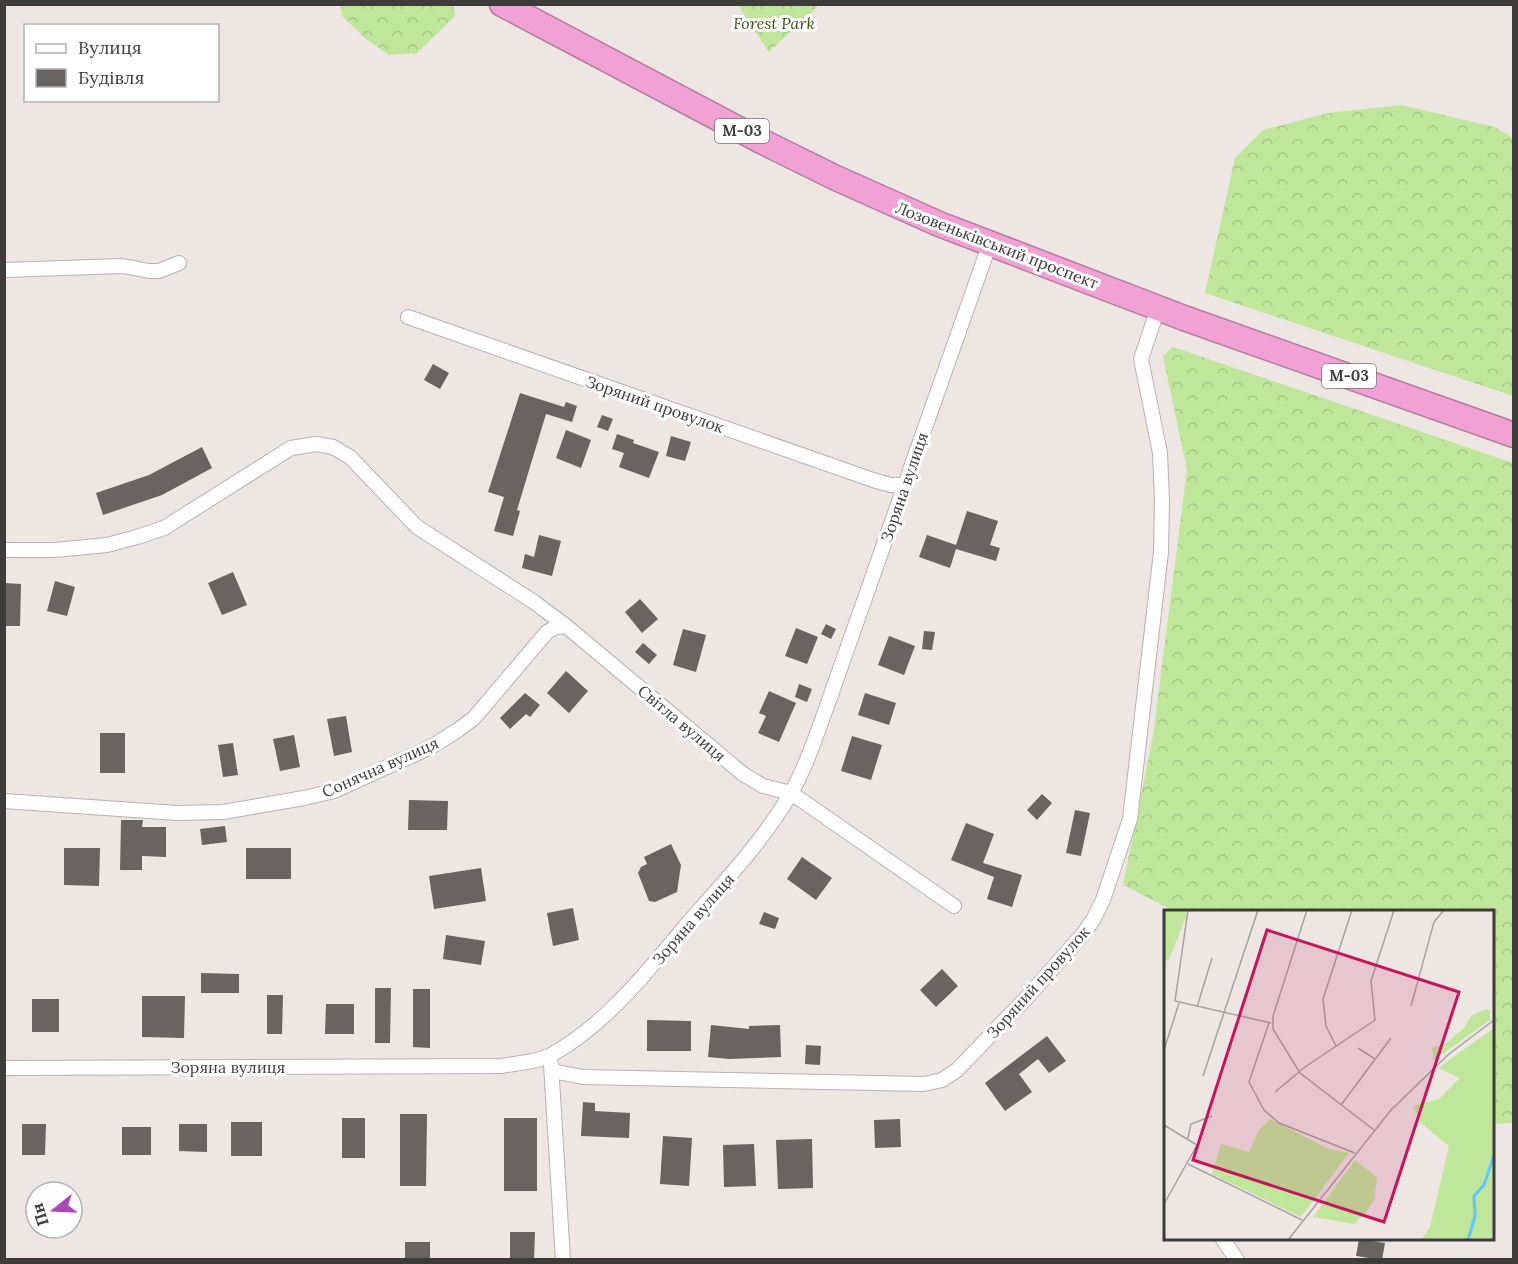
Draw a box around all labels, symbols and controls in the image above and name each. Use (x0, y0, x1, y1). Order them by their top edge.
park label: Forest Park (733, 13, 815, 33)
legend (24, 24, 219, 102)
text: Вулиця (78, 36, 141, 59)
text: Будівля (78, 66, 144, 89)
road number: М-03 (715, 119, 769, 143)
street label: Лозовеньківський проспект (893, 197, 1101, 293)
road number: М-03 (1322, 364, 1376, 388)
street label: Зоряний провулок (583, 371, 727, 437)
street label: Зоряна вулиця (876, 430, 932, 544)
street label: Світла вулиця (634, 680, 730, 766)
street label: Сонячна вулиця (319, 732, 441, 802)
street label: Зоряна вулиця (648, 869, 738, 969)
inset map (1164, 910, 1494, 1240)
street label: Зоряний провулок (982, 921, 1094, 1042)
street label: Зоряна вулиця (171, 1057, 285, 1077)
north arrow (24, 1180, 84, 1240)
text: Пн (27, 1201, 53, 1229)

